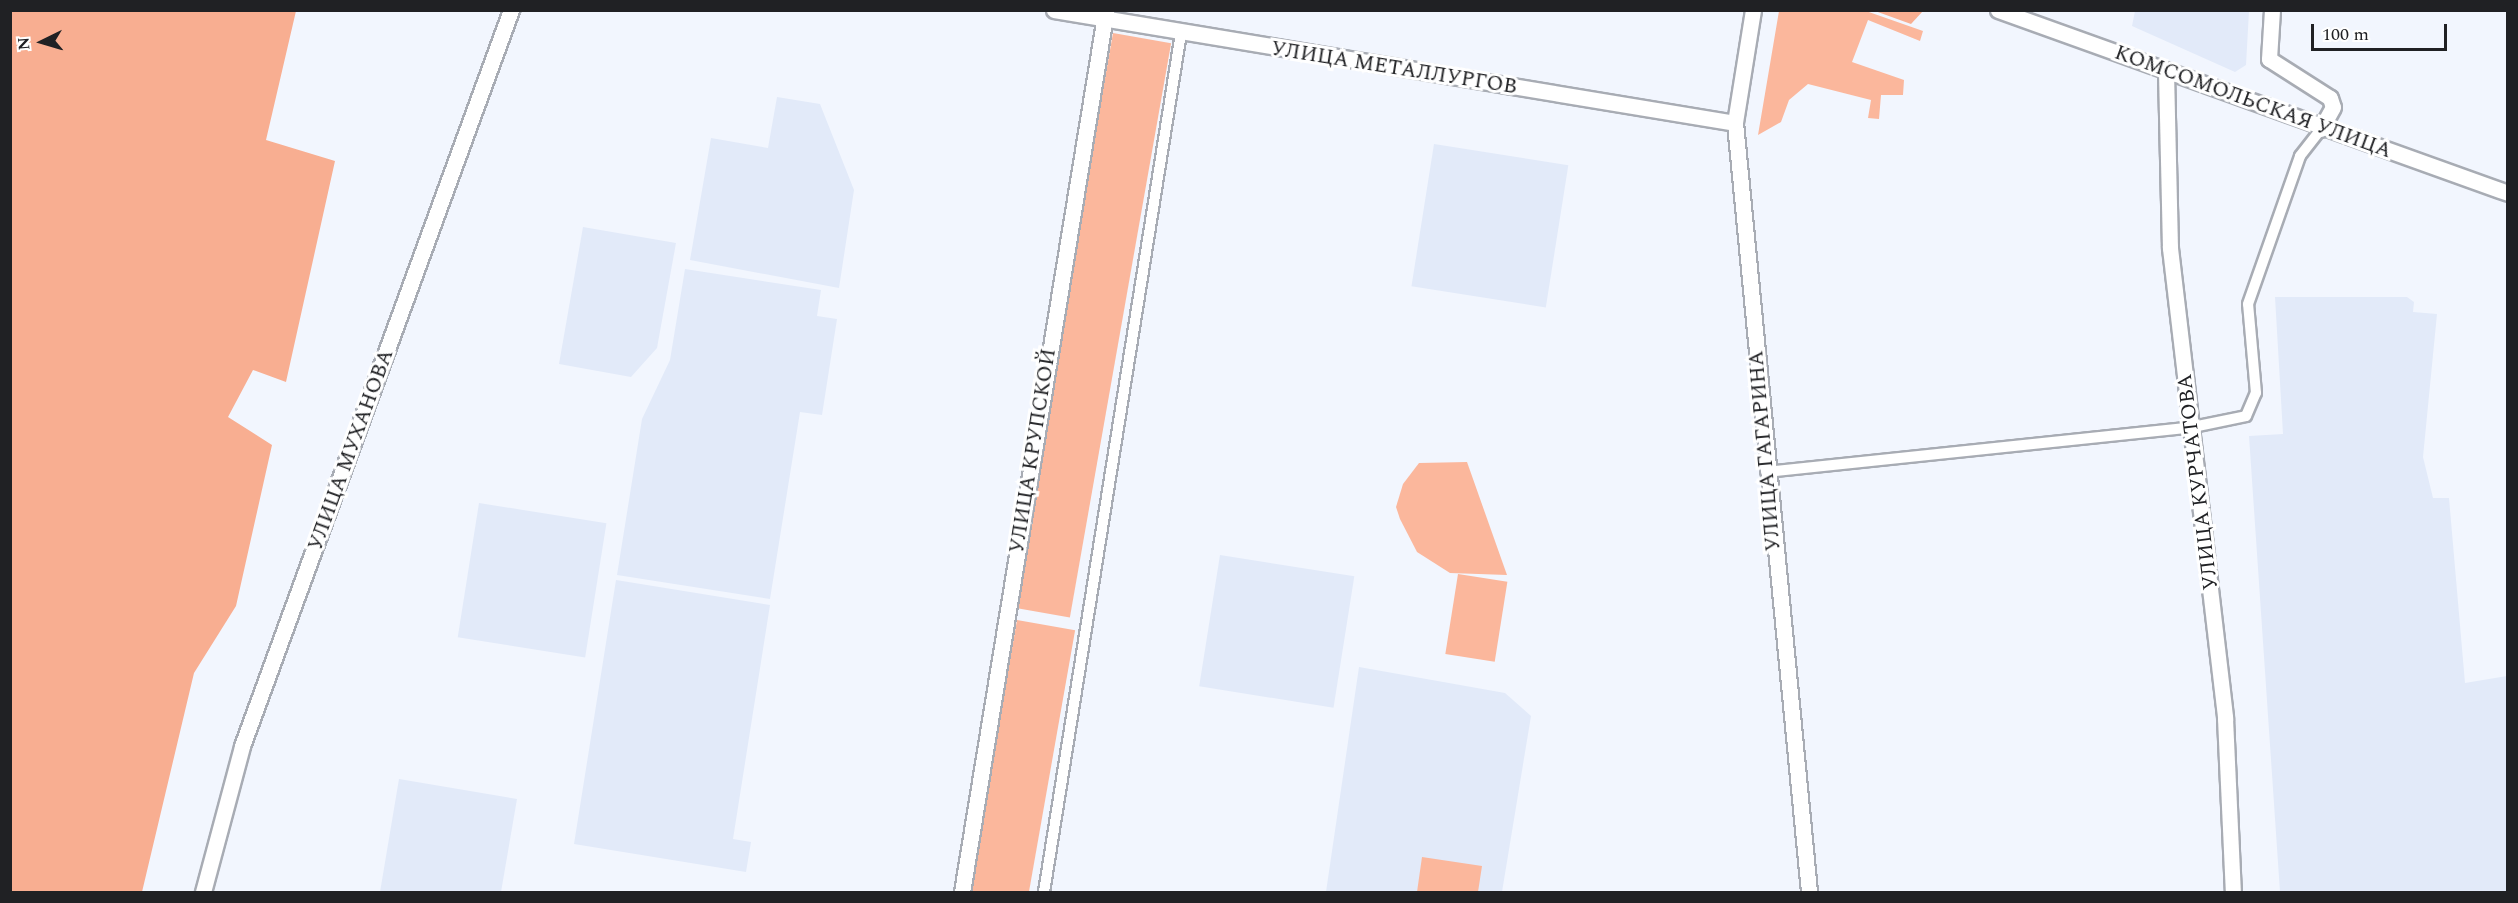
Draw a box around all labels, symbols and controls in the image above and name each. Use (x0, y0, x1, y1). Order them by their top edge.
north arrow (12, 12, 72, 72)
scale bar (2314, 12, 2450, 50)
text: 100 m (2322, 21, 2369, 48)
text: N (12, 36, 37, 51)
street label: УЛИЦА МЕТАЛЛУРГОВ (1269, 36, 1519, 100)
street label: КОМСОМОЛЬСКАЯ УЛИЦА (2111, 40, 2395, 164)
street label: УЛИЦА МУХАНОВА (303, 346, 399, 554)
street label: УЛИЦА КРУПСКОЙ (1004, 347, 1062, 555)
street label: УЛИЦА ГАГАРИНА (1744, 350, 1786, 552)
street label: УЛИЦА КУРЧАТОВА (2172, 373, 2224, 591)

